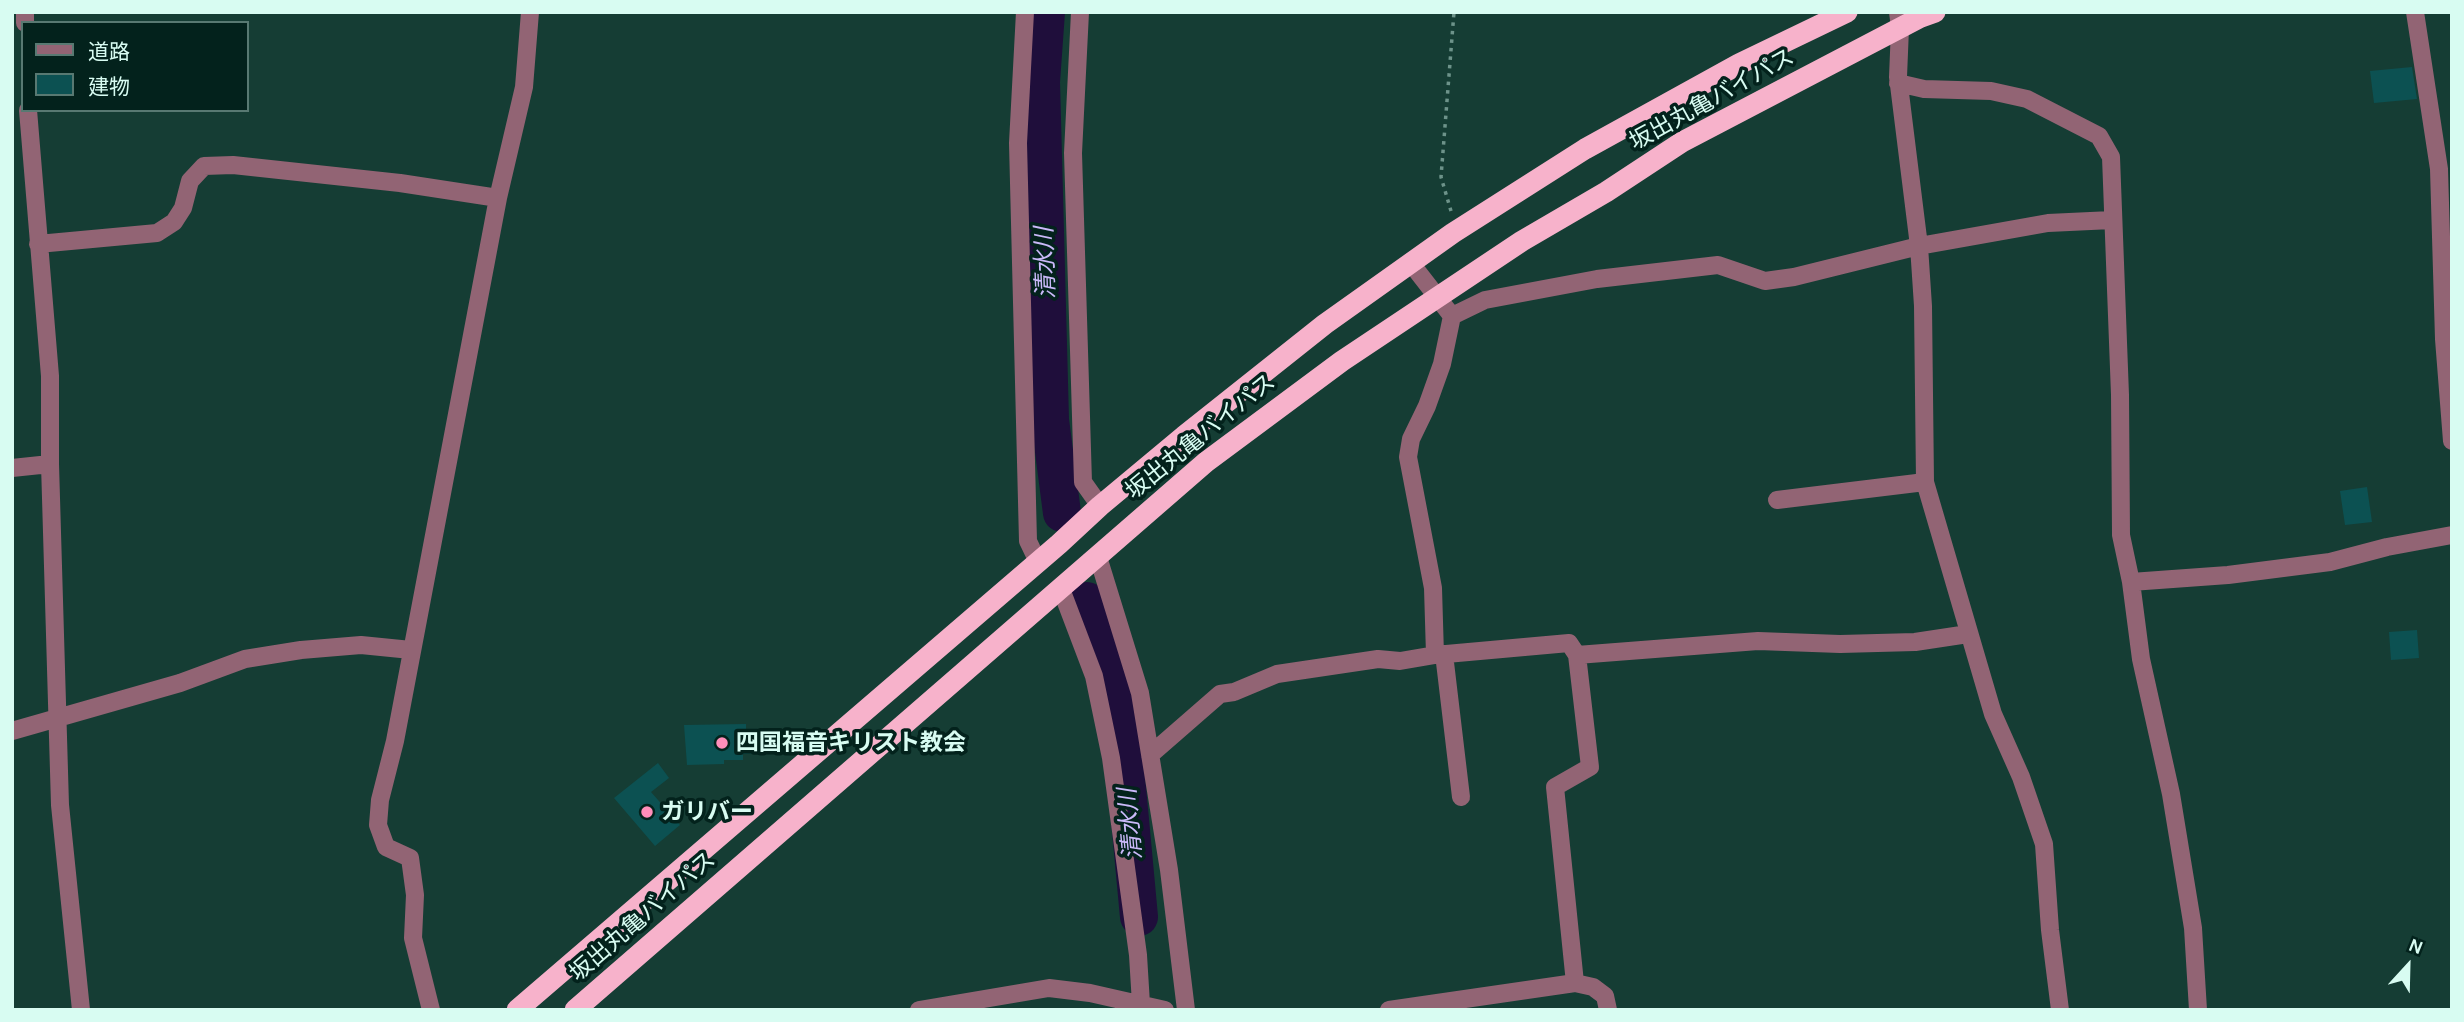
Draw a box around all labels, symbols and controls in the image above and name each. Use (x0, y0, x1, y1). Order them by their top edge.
legend (21, 21, 248, 112)
text: 道路 (88, 40, 130, 64)
street label: 坂出丸亀バイパス (1625, 43, 1799, 157)
text: 建物 (88, 75, 130, 99)
water label: 清水川 (1030, 227, 1062, 299)
street label: 坂出丸亀バイパス (1121, 368, 1281, 506)
place label: 四国福音キリスト教会 (736, 729, 966, 757)
marker: 四国福音キリスト教会 (714, 735, 730, 751)
water label: 清水川 (1114, 787, 1148, 861)
place label: ガリバー (661, 798, 753, 826)
marker: ガリバー (639, 804, 655, 820)
street label: 坂出丸亀バイパス (565, 846, 721, 988)
north arrow (2373, 931, 2443, 1001)
text: N (2405, 934, 2426, 959)

